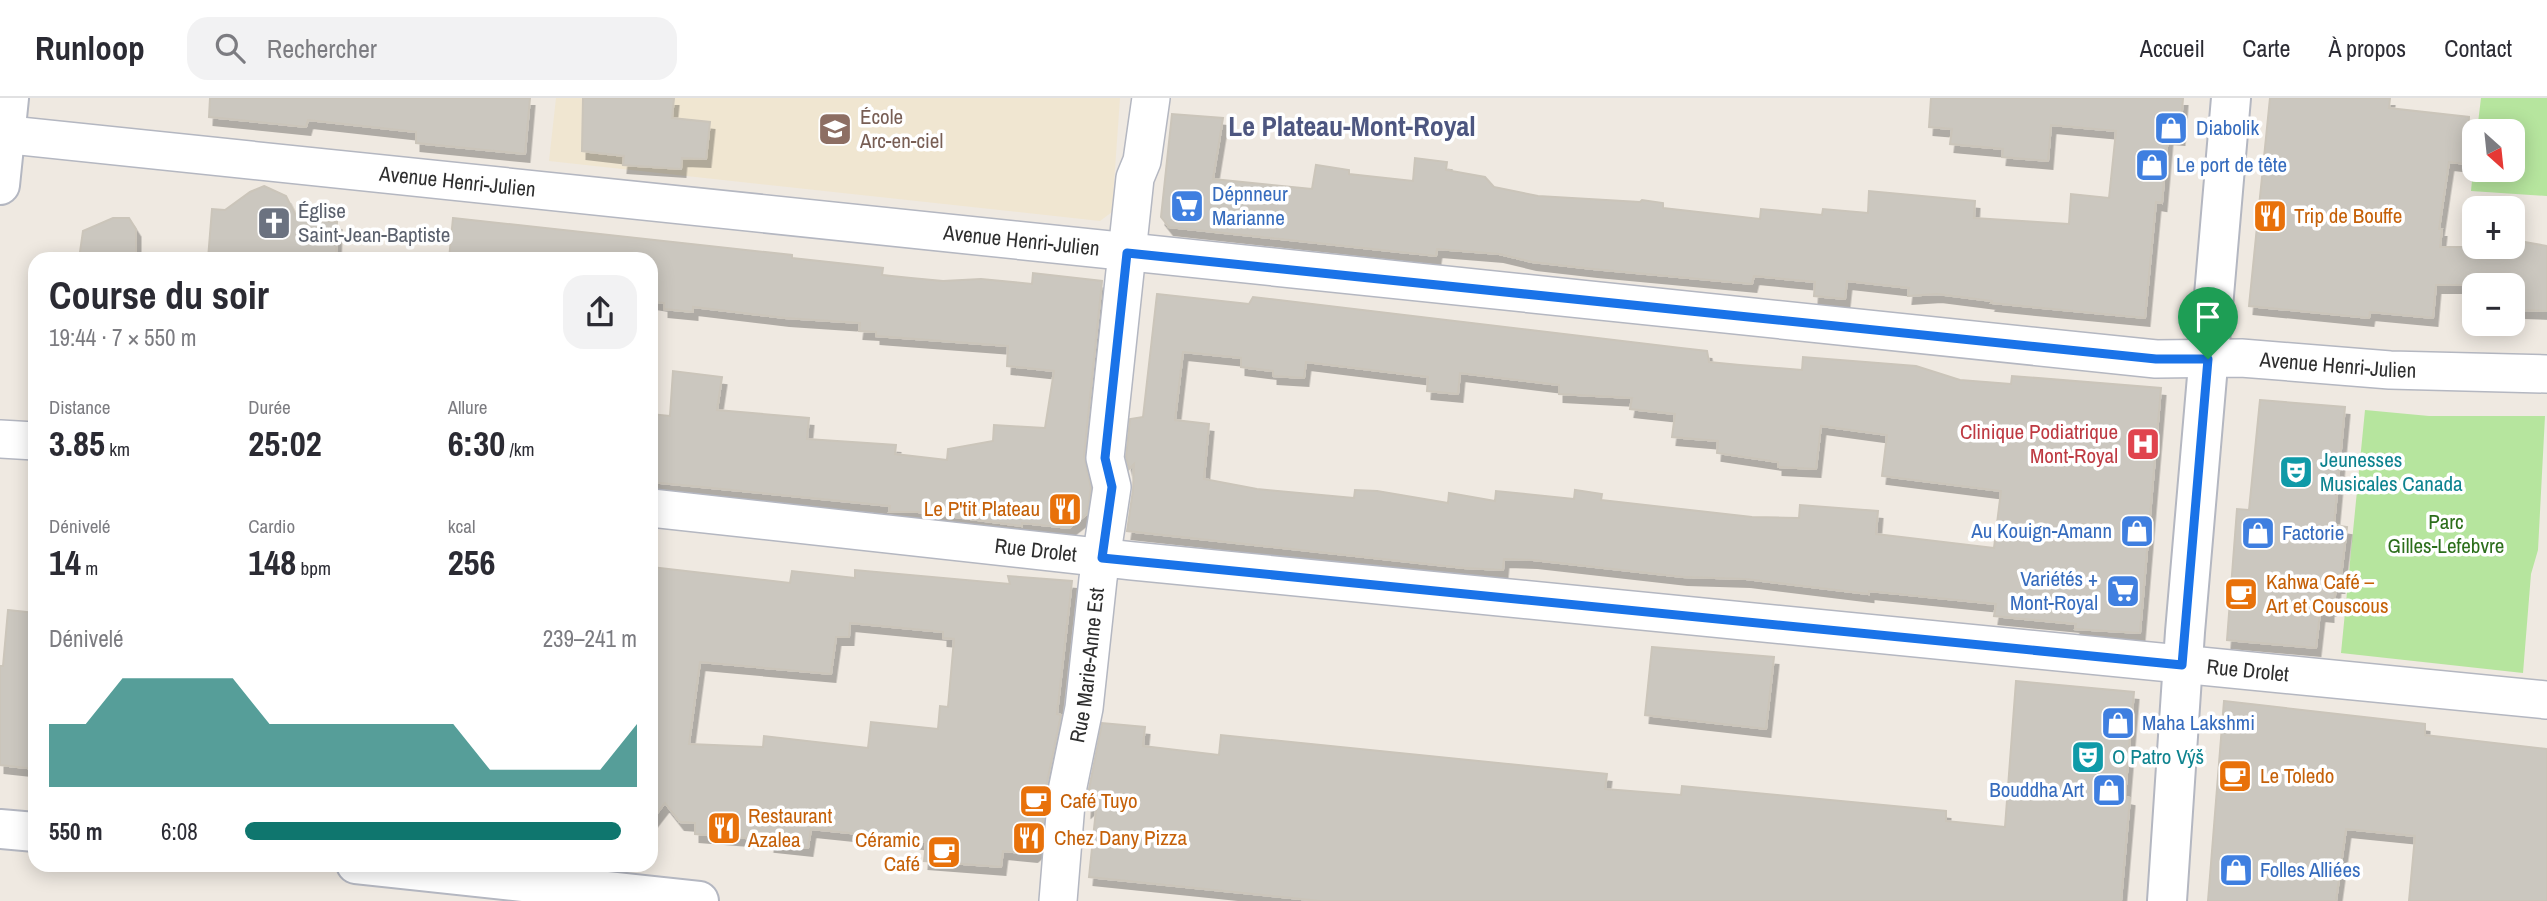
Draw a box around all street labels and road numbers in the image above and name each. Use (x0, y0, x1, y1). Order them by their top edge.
street label: Avenue Henri-Julien (377, 159, 537, 204)
street label: Avenue Henri-Julien (941, 217, 1101, 263)
street label: Avenue Henri-Julien (2258, 344, 2417, 385)
street label: Rue Drolet (993, 531, 1078, 569)
street label: Rue Marie-Anne Est (1062, 586, 1111, 745)
street label: Rue Drolet (2205, 652, 2290, 689)

